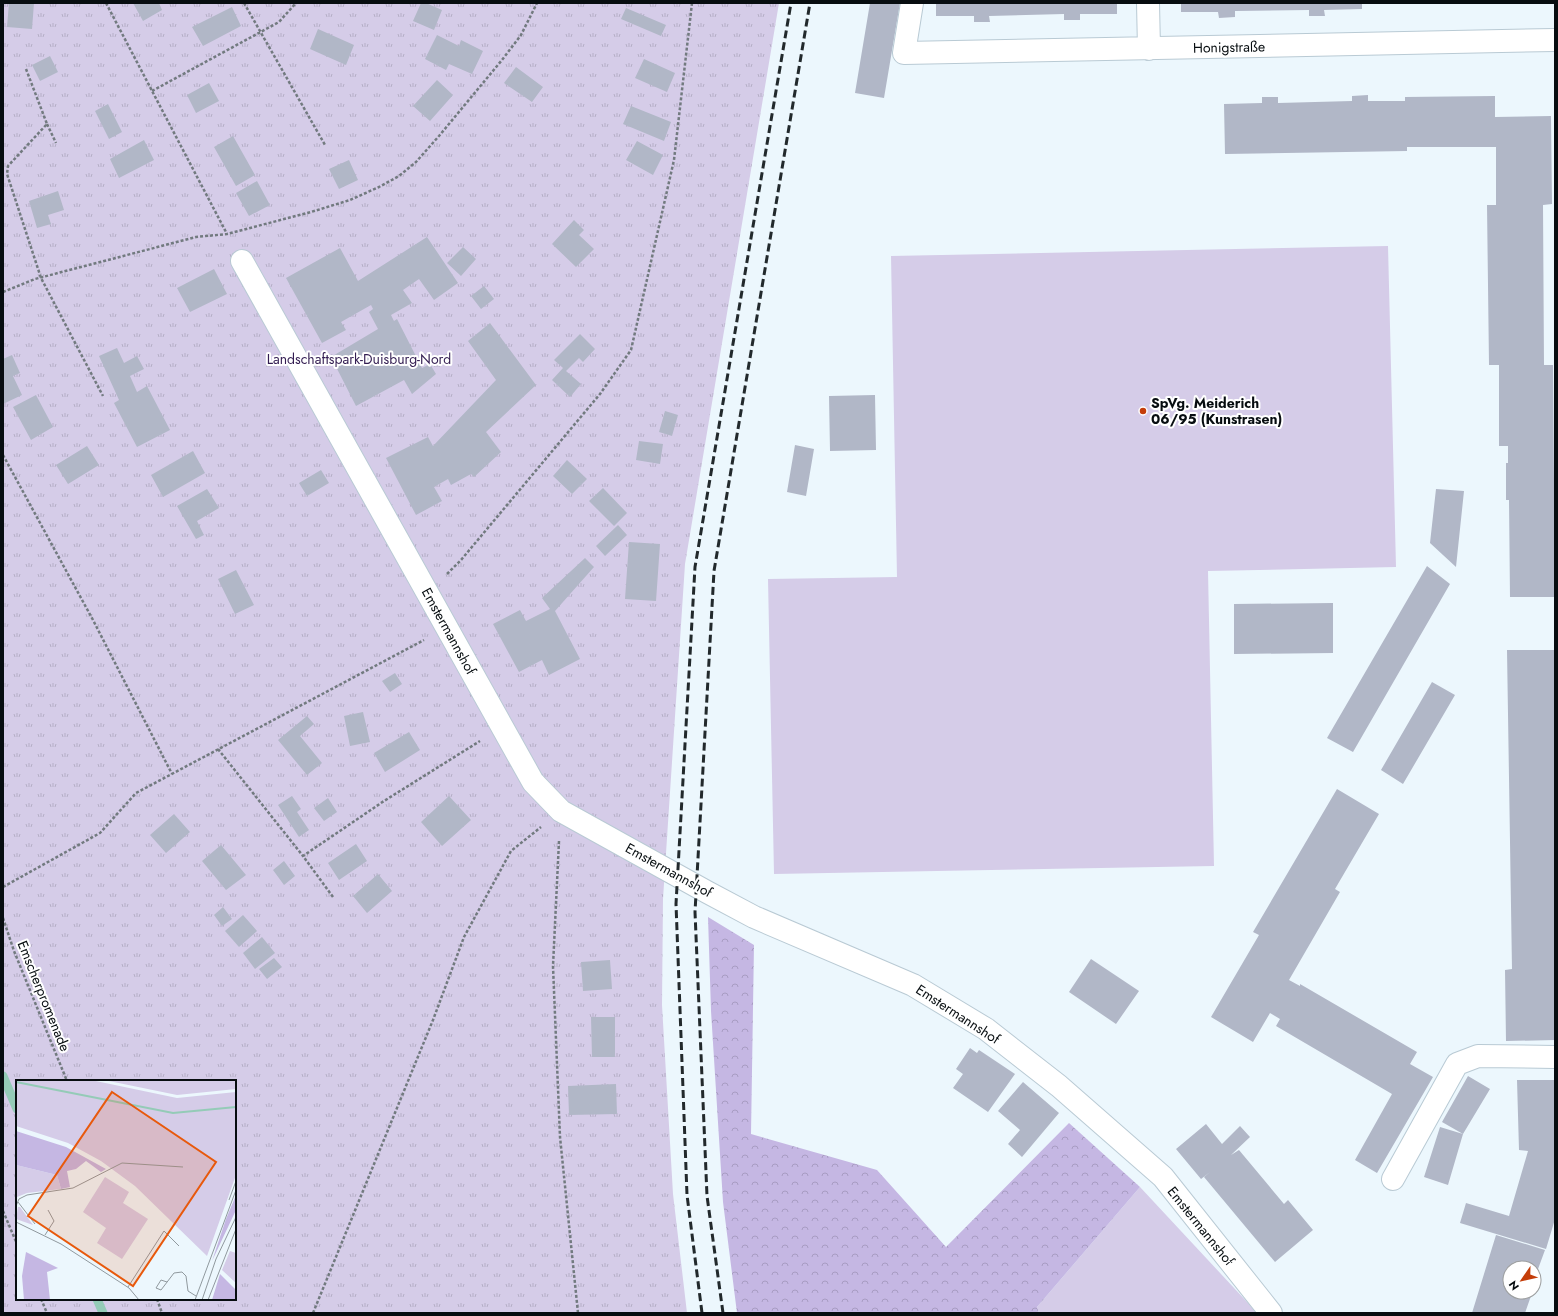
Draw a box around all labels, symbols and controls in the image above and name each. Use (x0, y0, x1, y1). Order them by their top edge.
street label: Honigstraße (1193, 36, 1265, 58)
park label: Landschaftspark-Duisburg-Nord (267, 349, 451, 369)
place label: SpVg. Meiderich 06/95 (Kunstrasen) (1151, 393, 1282, 429)
marker: SpVg. Meiderich 06/95 (Kunstrasen) (1138, 406, 1148, 416)
street label: Emstermannshof (417, 584, 482, 679)
street label: Emstermannshof (622, 838, 717, 903)
street label: Emscherpromenade (13, 938, 75, 1054)
street label: Emstermannshof (912, 979, 1005, 1049)
inset map (16, 1080, 236, 1300)
street label: Emstermannshof (1163, 1182, 1240, 1271)
north arrow (1502, 1260, 1542, 1300)
text: N (1505, 1277, 1523, 1294)

